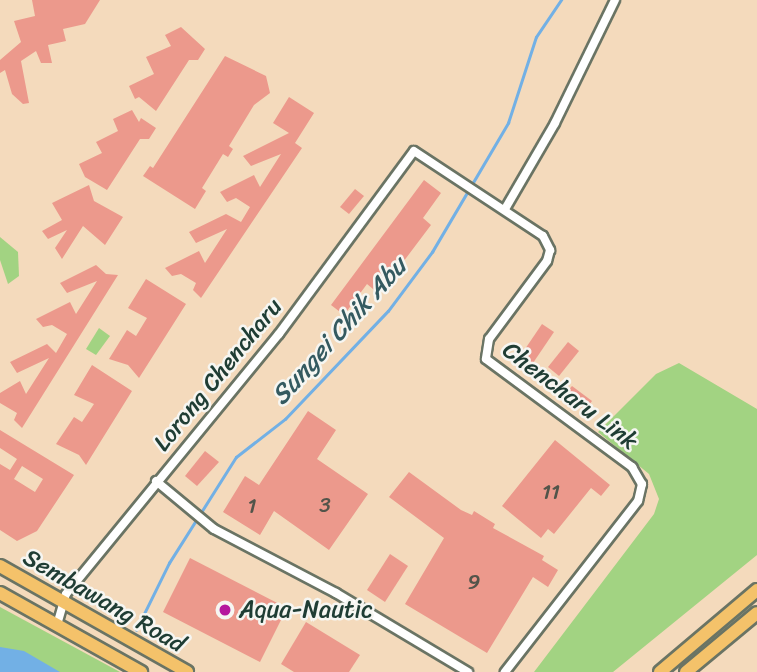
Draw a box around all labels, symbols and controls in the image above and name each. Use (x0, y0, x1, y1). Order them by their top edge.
water label: Sungei Chik Abu (265, 251, 413, 411)
street label: Lorong Chencharu (147, 293, 289, 457)
street label: Chencharu Link (497, 336, 643, 456)
house number: 11 (542, 479, 560, 505)
house number: 3 (319, 492, 331, 518)
house number: 1 (247, 493, 257, 519)
street label: Sembawang Road (18, 543, 190, 659)
house number: 9 (468, 569, 480, 595)
place label: Aqua-Nautic (239, 596, 373, 624)
marker: Aqua-Nautic (217, 602, 233, 618)

